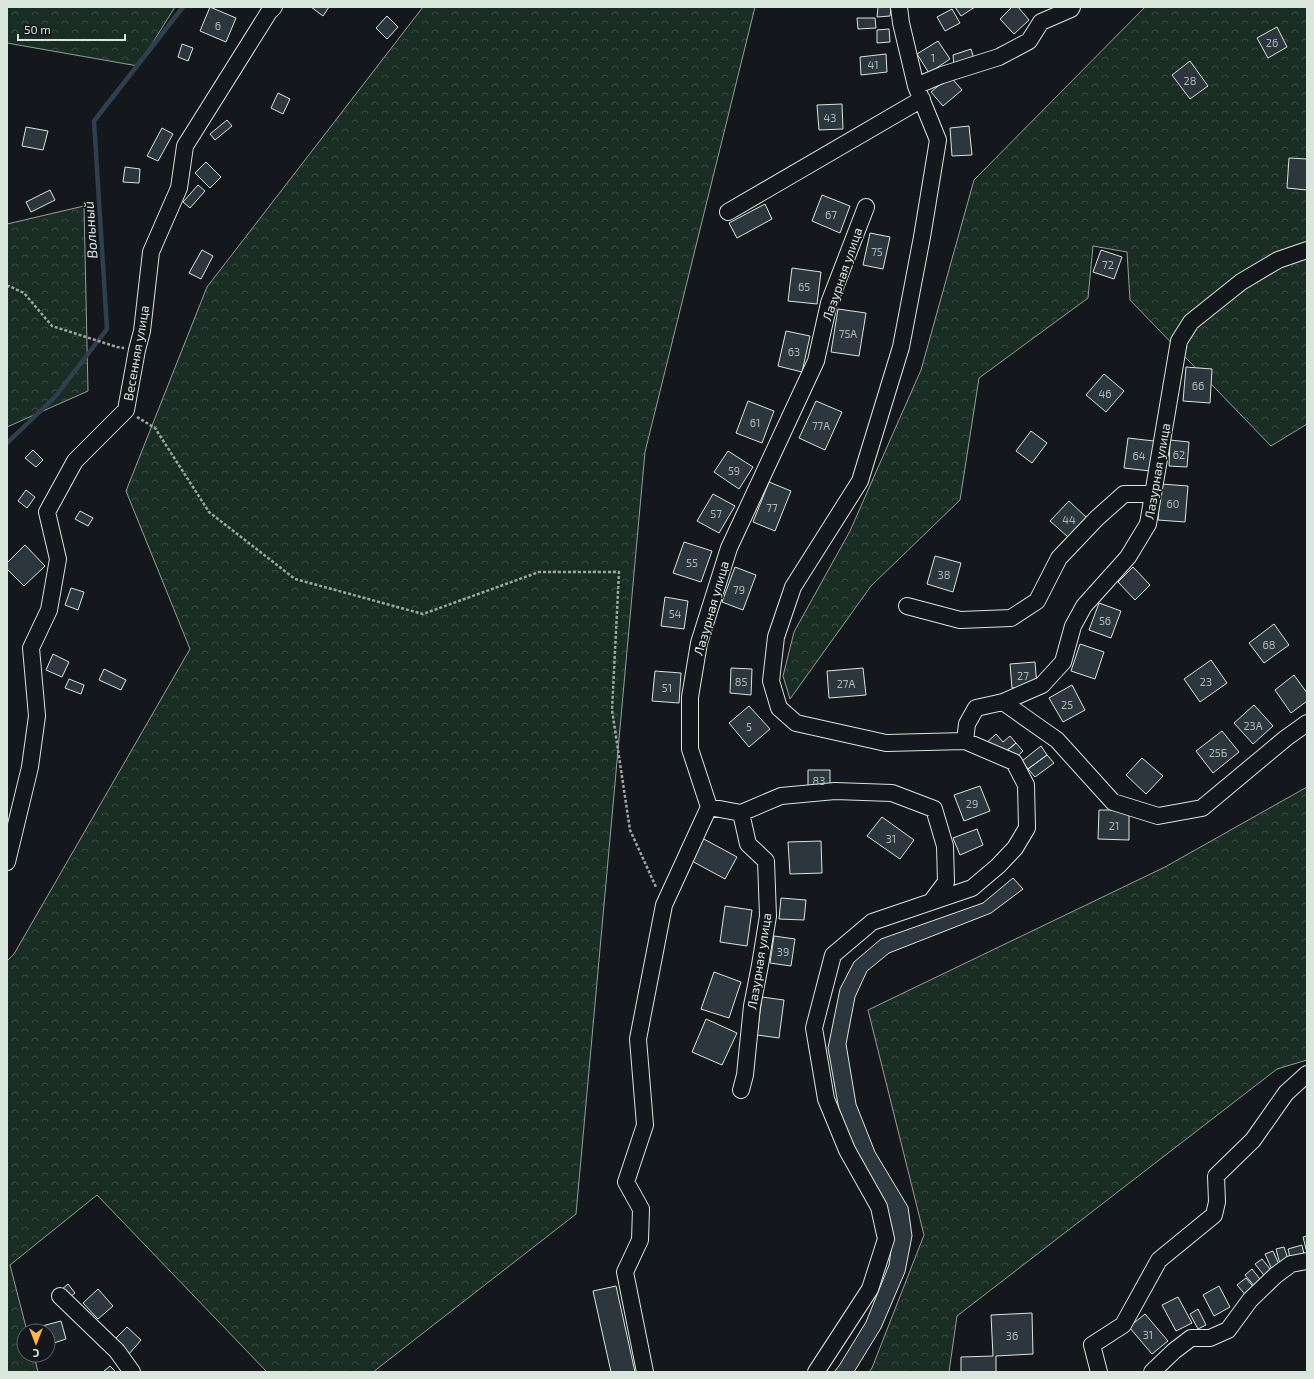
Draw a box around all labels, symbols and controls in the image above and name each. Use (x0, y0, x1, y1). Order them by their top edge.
scale bar (18, 16, 125, 42)
house number: 6 (215, 19, 221, 32)
text: 50 m (24, 22, 51, 36)
house number: 26 (1266, 36, 1278, 49)
house number: 1 (931, 51, 935, 64)
house number: 41 (867, 58, 879, 71)
house number: 28 (1184, 74, 1196, 87)
house number: 43 (824, 111, 836, 124)
water label: Вольный (80, 201, 100, 259)
house number: 67 (825, 208, 837, 221)
street label: Лазурная улица (819, 225, 865, 323)
house number: 75 (871, 245, 883, 258)
house number: 72 (1102, 258, 1114, 271)
house number: 65 (798, 280, 810, 293)
street label: Весенняя улица (120, 304, 152, 402)
house number: 75А (839, 327, 857, 340)
house number: 63 (788, 345, 800, 358)
house number: 66 (1192, 379, 1204, 392)
house number: 46 (1098, 387, 1112, 400)
house number: 61 (750, 416, 760, 429)
house number: 77А (812, 419, 830, 432)
street label: Лазурная улица (1141, 422, 1173, 520)
house number: 62 (1173, 448, 1185, 461)
house number: 64 (1132, 449, 1146, 462)
house number: 59 (728, 464, 740, 477)
house number: 60 (1167, 497, 1179, 510)
house number: 77 (766, 501, 778, 514)
house number: 57 (710, 507, 722, 520)
house number: 44 (1062, 513, 1076, 526)
house number: 55 (686, 556, 698, 569)
street label: Лазурная улица (690, 559, 732, 657)
house number: 38 (938, 568, 950, 581)
house number: 79 (733, 583, 745, 596)
house number: 54 (669, 607, 682, 620)
house number: 56 (1099, 614, 1111, 627)
house number: 68 (1263, 638, 1275, 651)
house number: 27 (1017, 669, 1029, 682)
house number: 85 (735, 675, 747, 688)
house number: 23 (1200, 675, 1212, 688)
house number: 27А (837, 677, 855, 690)
house number: 51 (662, 681, 672, 694)
house number: 25 (1061, 698, 1073, 711)
house number: 23А (1243, 719, 1263, 732)
house number: 5 (746, 720, 752, 733)
house number: 25Б (1209, 746, 1228, 759)
house number: 83 (813, 774, 825, 787)
house number: 29 (966, 797, 978, 810)
house number: 21 (1109, 819, 1119, 832)
house number: 31 (886, 832, 896, 845)
street label: Лазурная улица (743, 912, 775, 1010)
house number: 39 (777, 945, 789, 958)
north arrow (16, 1323, 56, 1363)
house number: 31 (1143, 1328, 1153, 1341)
house number: 36 (1006, 1329, 1018, 1342)
text: С (32, 1347, 39, 1360)

